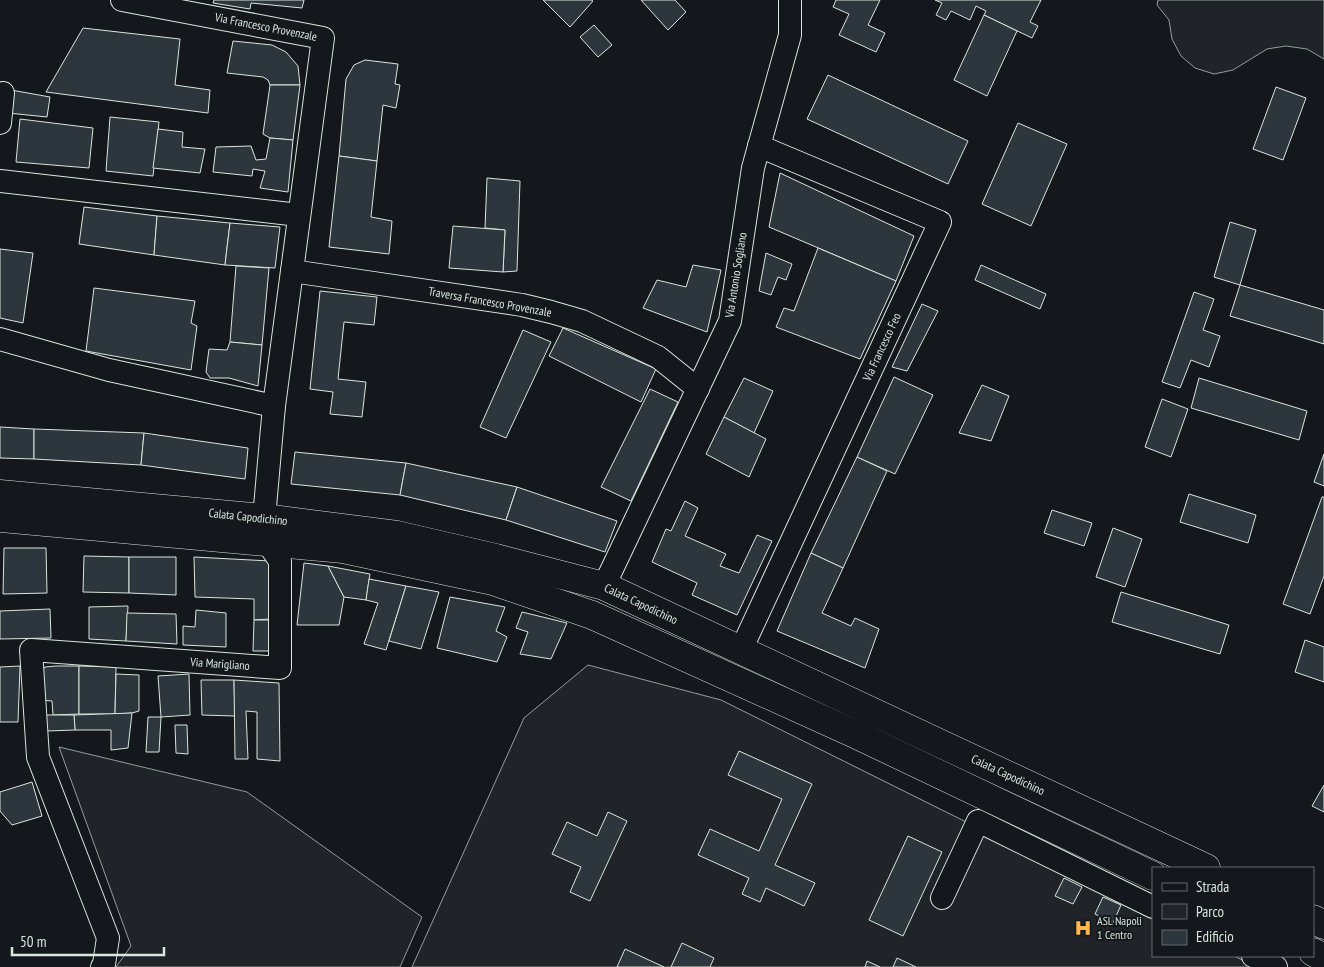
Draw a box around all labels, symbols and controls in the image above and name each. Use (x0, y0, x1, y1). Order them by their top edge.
street label: Via Francesco Provenzale (213, 9, 319, 44)
street label: Via Antonio Sogliano (721, 231, 750, 320)
street label: Traversa Francesco Provenzale (427, 283, 553, 320)
street label: Via Francesco Feo (859, 310, 904, 384)
street label: Calata Capodichino (208, 505, 288, 528)
street label: Calata Capodichino (602, 580, 680, 627)
street label: Via Marigliano (189, 654, 250, 673)
street label: Calata Capodichino (969, 751, 1047, 798)
legend (1152, 867, 1314, 957)
text: Strada (1196, 877, 1229, 896)
text: Parco (1196, 902, 1224, 921)
place label: ASL Napoli 1 Centro (1097, 913, 1142, 942)
hospital icon: ASL Napoli 1 Centro (1073, 918, 1093, 938)
scale bar (12, 924, 165, 956)
text: Edificio (1196, 927, 1234, 946)
text: 50 m (20, 932, 46, 951)

